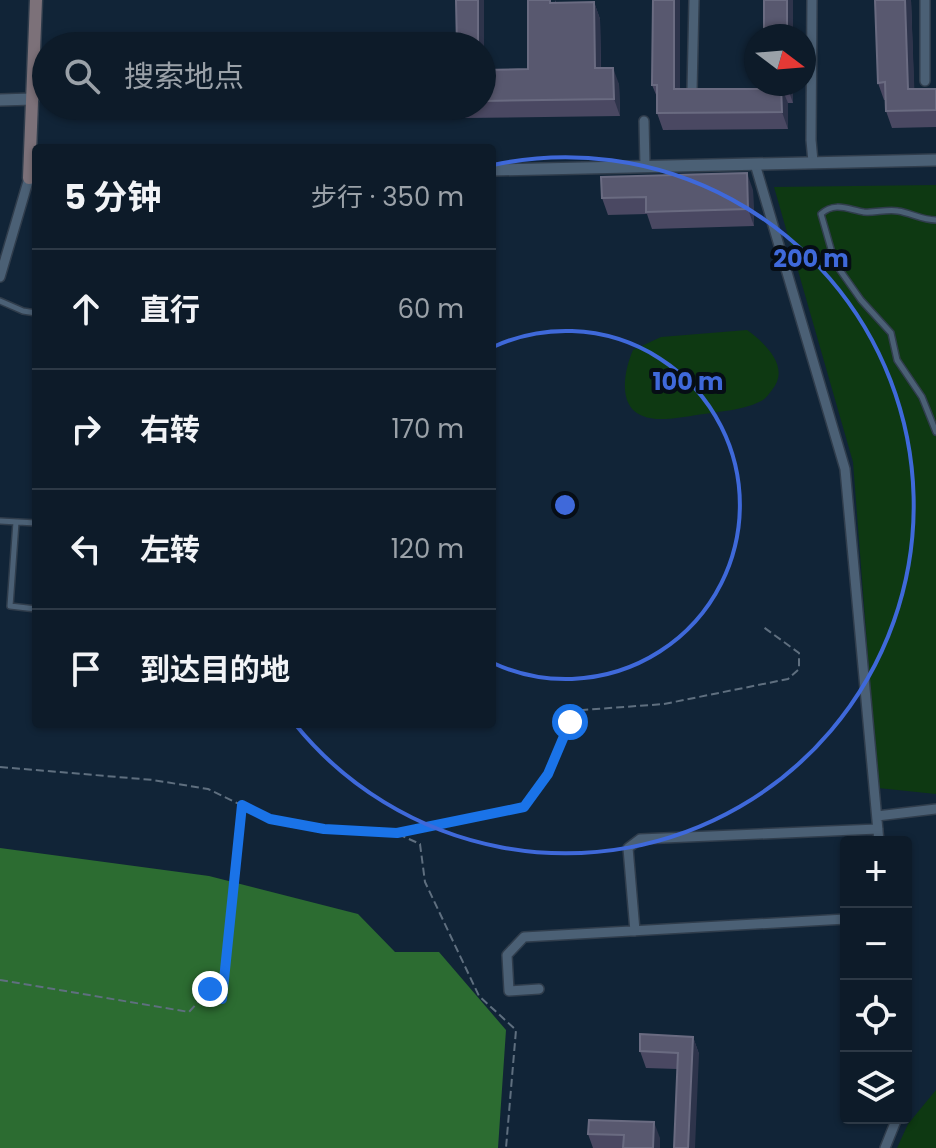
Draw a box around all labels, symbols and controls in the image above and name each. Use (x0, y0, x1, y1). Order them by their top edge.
north arrow (744, 24, 816, 96)
search box (32, 32, 496, 120)
icon: search (60, 54, 104, 98)
text: 搜索地点 (124, 55, 244, 98)
text: 5 分钟 (64, 173, 161, 221)
text: 步行 · 350 m (311, 179, 464, 215)
text: 200 m (773, 242, 849, 275)
icon: ahead (64, 287, 108, 331)
text: 直行 (140, 288, 200, 331)
text: 60 m (397, 291, 464, 327)
text: 100 m (653, 365, 723, 398)
icon: right (64, 407, 108, 451)
text: 右转 (140, 408, 200, 451)
text: 170 m (391, 411, 464, 447)
centre of rings (551, 491, 579, 519)
icon: left (64, 527, 108, 571)
text: 左转 (140, 528, 200, 571)
text: 120 m (391, 531, 464, 567)
icon: arrive (64, 647, 108, 691)
text: 到达目的地 (140, 648, 290, 691)
route start (552, 704, 588, 740)
map controls (840, 836, 912, 1124)
button: + (840, 836, 912, 908)
button: − (840, 908, 912, 980)
route end (192, 971, 228, 1007)
button: locate (840, 980, 912, 1052)
button: layers (840, 1052, 912, 1124)

